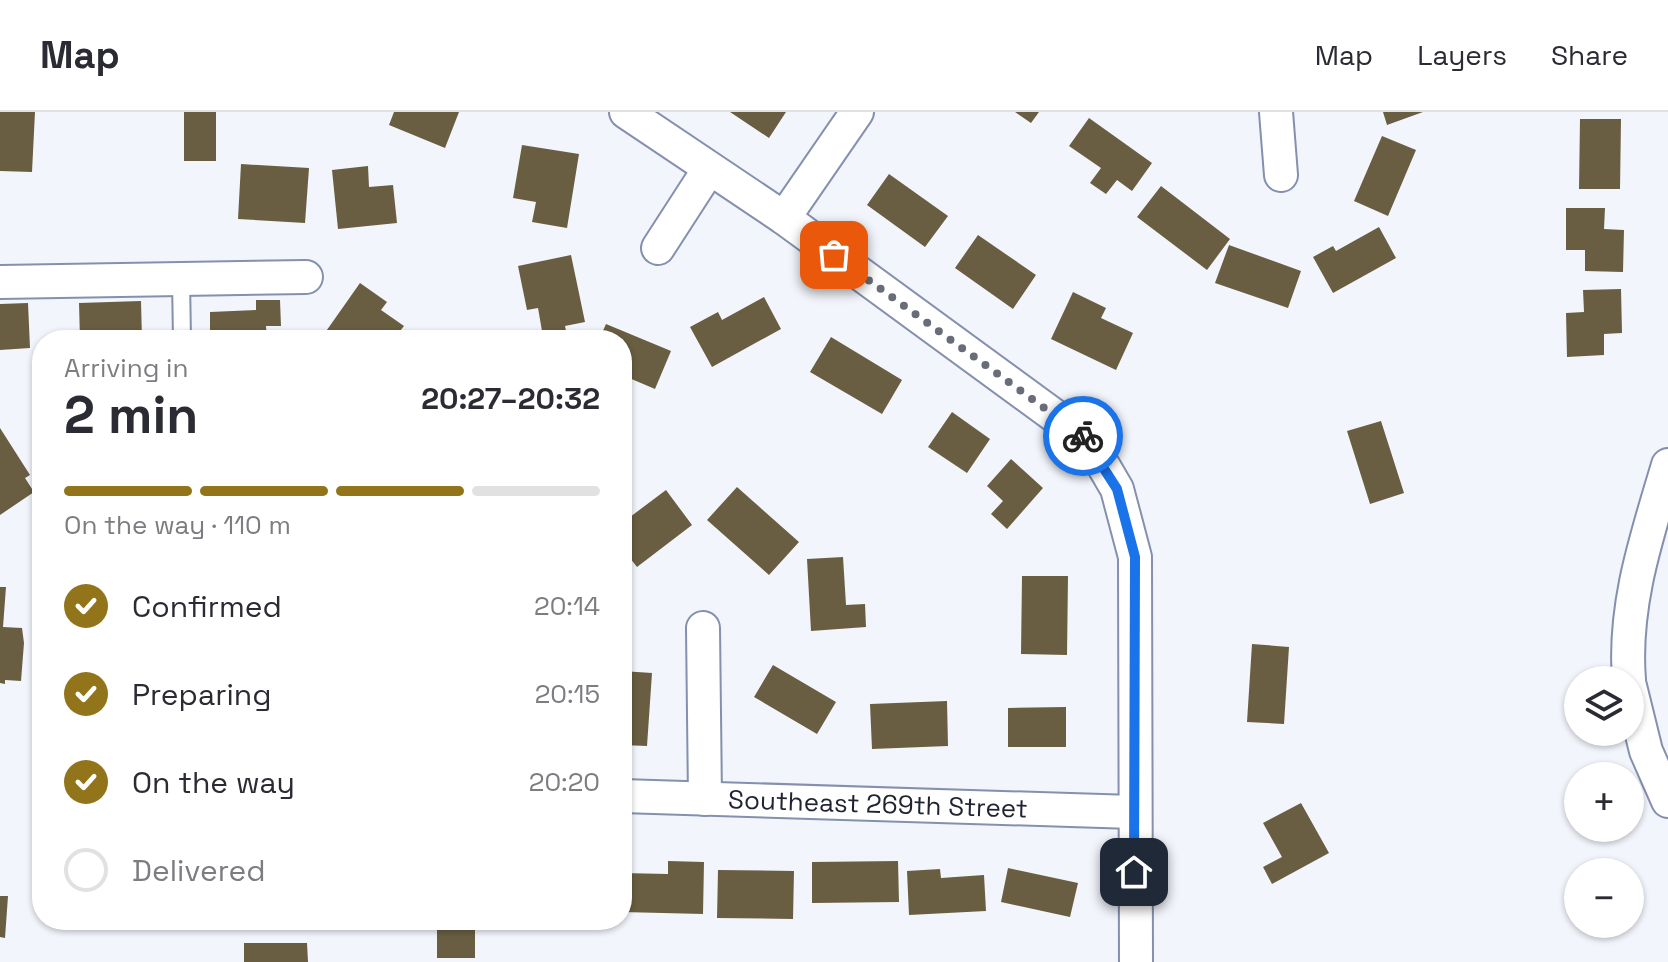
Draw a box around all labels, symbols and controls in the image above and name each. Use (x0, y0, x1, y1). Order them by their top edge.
text: Map (40, 31, 120, 79)
text: Map (1315, 37, 1373, 73)
text: Layers (1417, 37, 1507, 73)
text: Share (1551, 37, 1628, 73)
pin (800, 221, 868, 289)
icon: bag (812, 233, 856, 277)
text: Arriving in (64, 351, 188, 385)
text: 20:27–20:32 (421, 379, 600, 418)
text: 2 min (64, 382, 198, 448)
courier (1043, 396, 1123, 476)
icon: bike (1061, 414, 1105, 458)
text: On the way · 110 m (64, 508, 291, 542)
icon: check (64, 584, 108, 628)
text: Confirmed (132, 587, 282, 626)
text: 20:14 (534, 589, 600, 623)
map controls (1564, 666, 1644, 938)
button: layers (1564, 666, 1644, 746)
icon: check (64, 672, 108, 716)
text: Preparing (132, 675, 271, 714)
text: 20:15 (535, 677, 600, 711)
icon: check (64, 760, 108, 804)
button: + (1564, 762, 1644, 842)
text: On the way (132, 763, 295, 802)
text: 20:20 (529, 765, 600, 799)
street label: Southeast 269th Street (727, 782, 1028, 826)
pin (1100, 838, 1168, 906)
icon: home (1112, 850, 1156, 894)
text: Delivered (132, 851, 266, 890)
button: − (1564, 858, 1644, 938)

